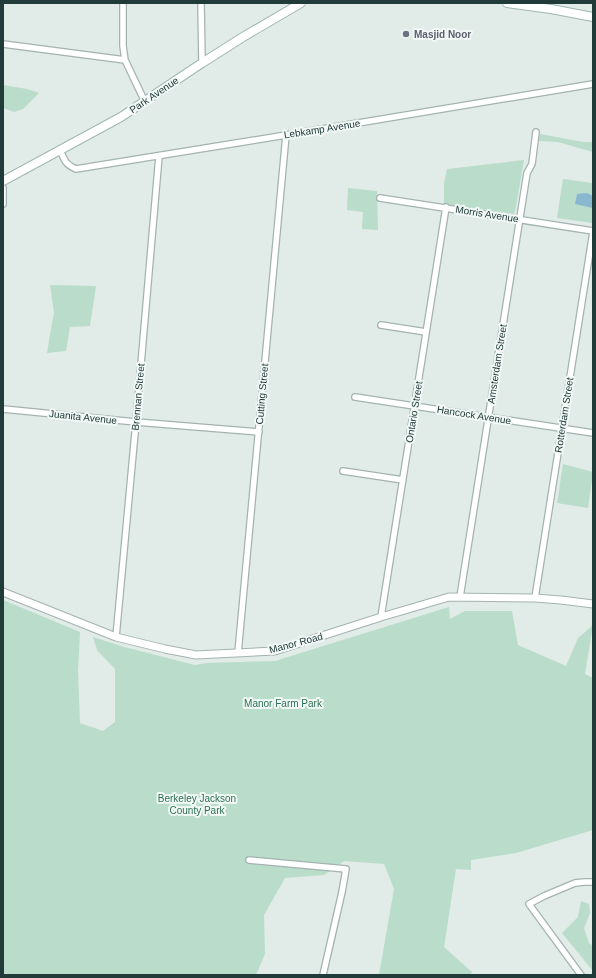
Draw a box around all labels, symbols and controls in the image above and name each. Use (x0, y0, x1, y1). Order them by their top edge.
marker: Masjid Noor (401, 29, 411, 39)
place label: Masjid Noor (414, 29, 471, 40)
street label: Park Avenue (127, 74, 181, 115)
street label: Lebkamp Avenue (283, 117, 361, 140)
street label: Morris Avenue (455, 204, 520, 224)
street label: Amsterdam Street (485, 323, 509, 405)
street label: Brennan Street (130, 363, 146, 431)
street label: Cutting Street (254, 363, 270, 425)
street label: Rotterdam Street (553, 376, 575, 453)
street label: Ontario Street (404, 380, 424, 444)
street label: Hancock Avenue (436, 404, 512, 426)
street label: Juanita Avenue (49, 408, 118, 426)
street label: Manor Road (268, 631, 324, 655)
park label: Manor Farm Park (244, 698, 323, 709)
park label: Berkeley Jackson County Park (158, 793, 236, 816)

